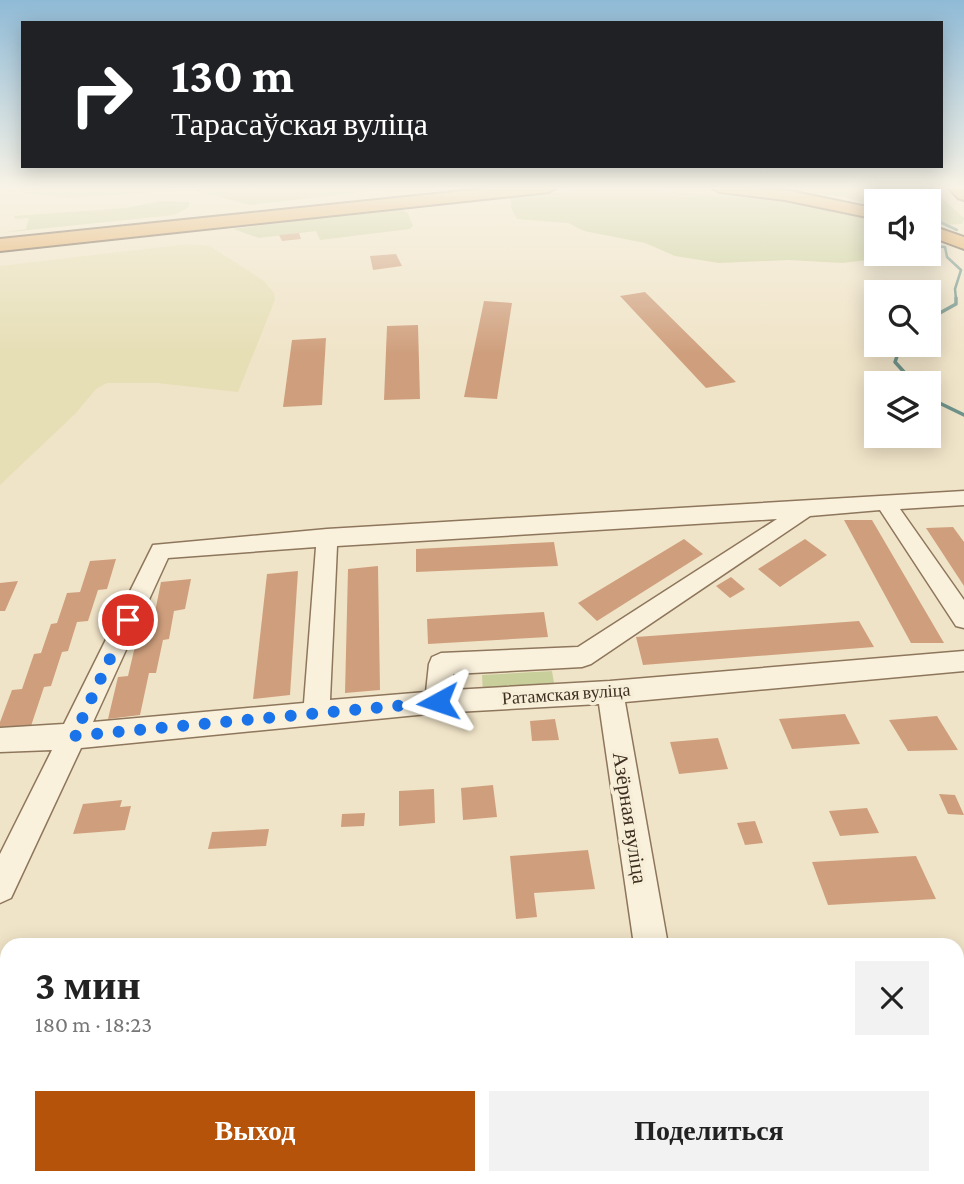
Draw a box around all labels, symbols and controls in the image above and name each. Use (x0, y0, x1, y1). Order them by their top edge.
text: 130 m (171, 48, 294, 103)
icon: right (56, 49, 147, 140)
text: Тарасаўская вуліца (171, 106, 428, 142)
map controls (864, 189, 941, 448)
button: sound (864, 189, 941, 266)
button: search (864, 280, 941, 357)
button: layers (864, 371, 941, 448)
pin (98, 590, 158, 650)
icon: arrive (109, 601, 147, 639)
position arrow (401, 665, 475, 739)
street label: Ратамская вуліца (501, 680, 631, 708)
street label: Азёрная вуліца (608, 750, 652, 886)
text: 3 мин (35, 961, 141, 1008)
button: close (855, 961, 929, 1035)
text: 180 m · 18:23 (35, 1011, 152, 1037)
button: Выход (35, 1091, 475, 1171)
button: Поделиться (489, 1091, 929, 1171)

